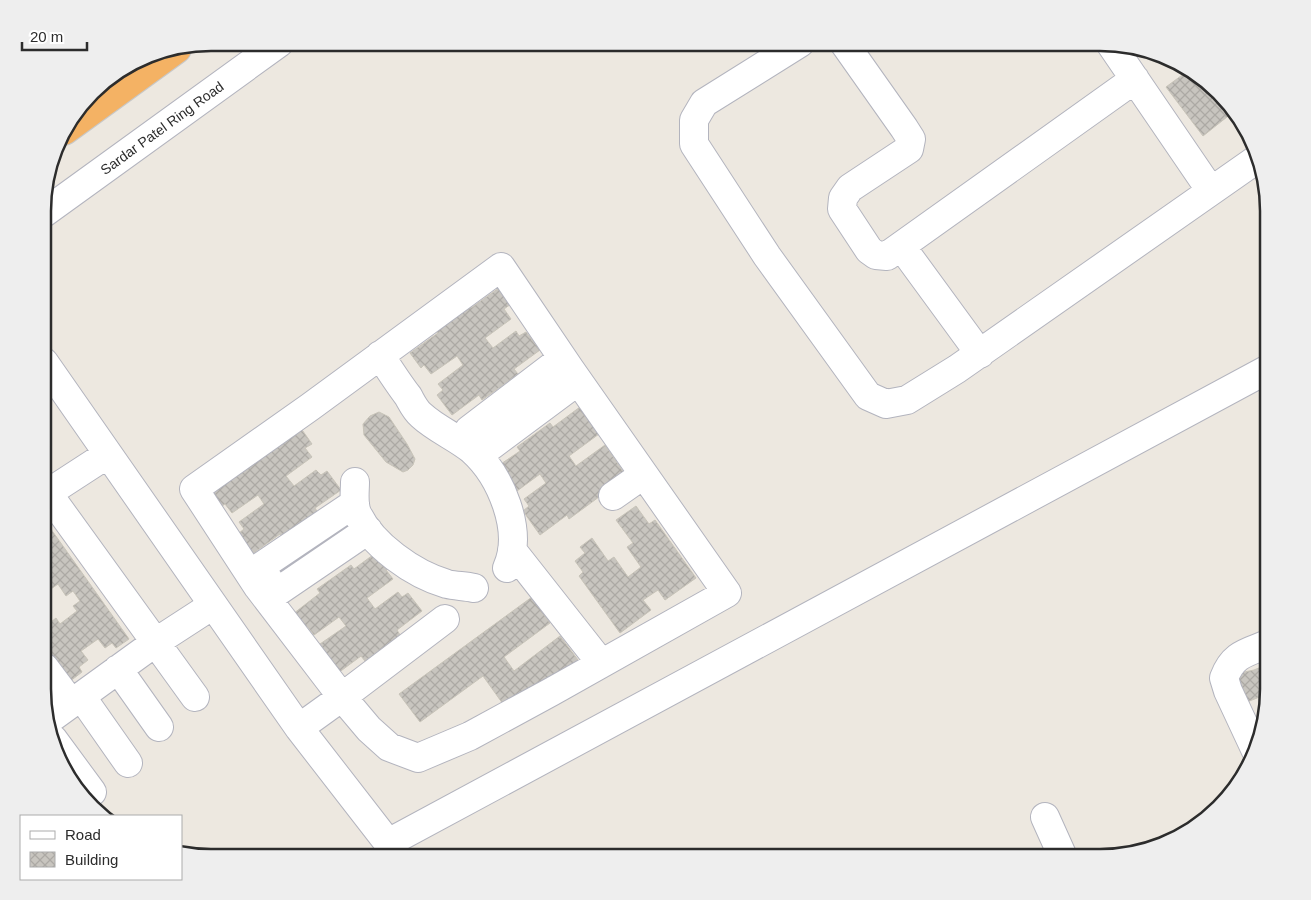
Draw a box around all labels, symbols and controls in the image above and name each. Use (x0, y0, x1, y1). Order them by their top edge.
scale bar (22, 20, 88, 52)
text: 20 m (30, 28, 63, 45)
street label: Sardar Patel Ring Road (97, 78, 227, 178)
legend (20, 815, 182, 880)
text: Road (65, 826, 101, 843)
text: Building (65, 851, 118, 868)

